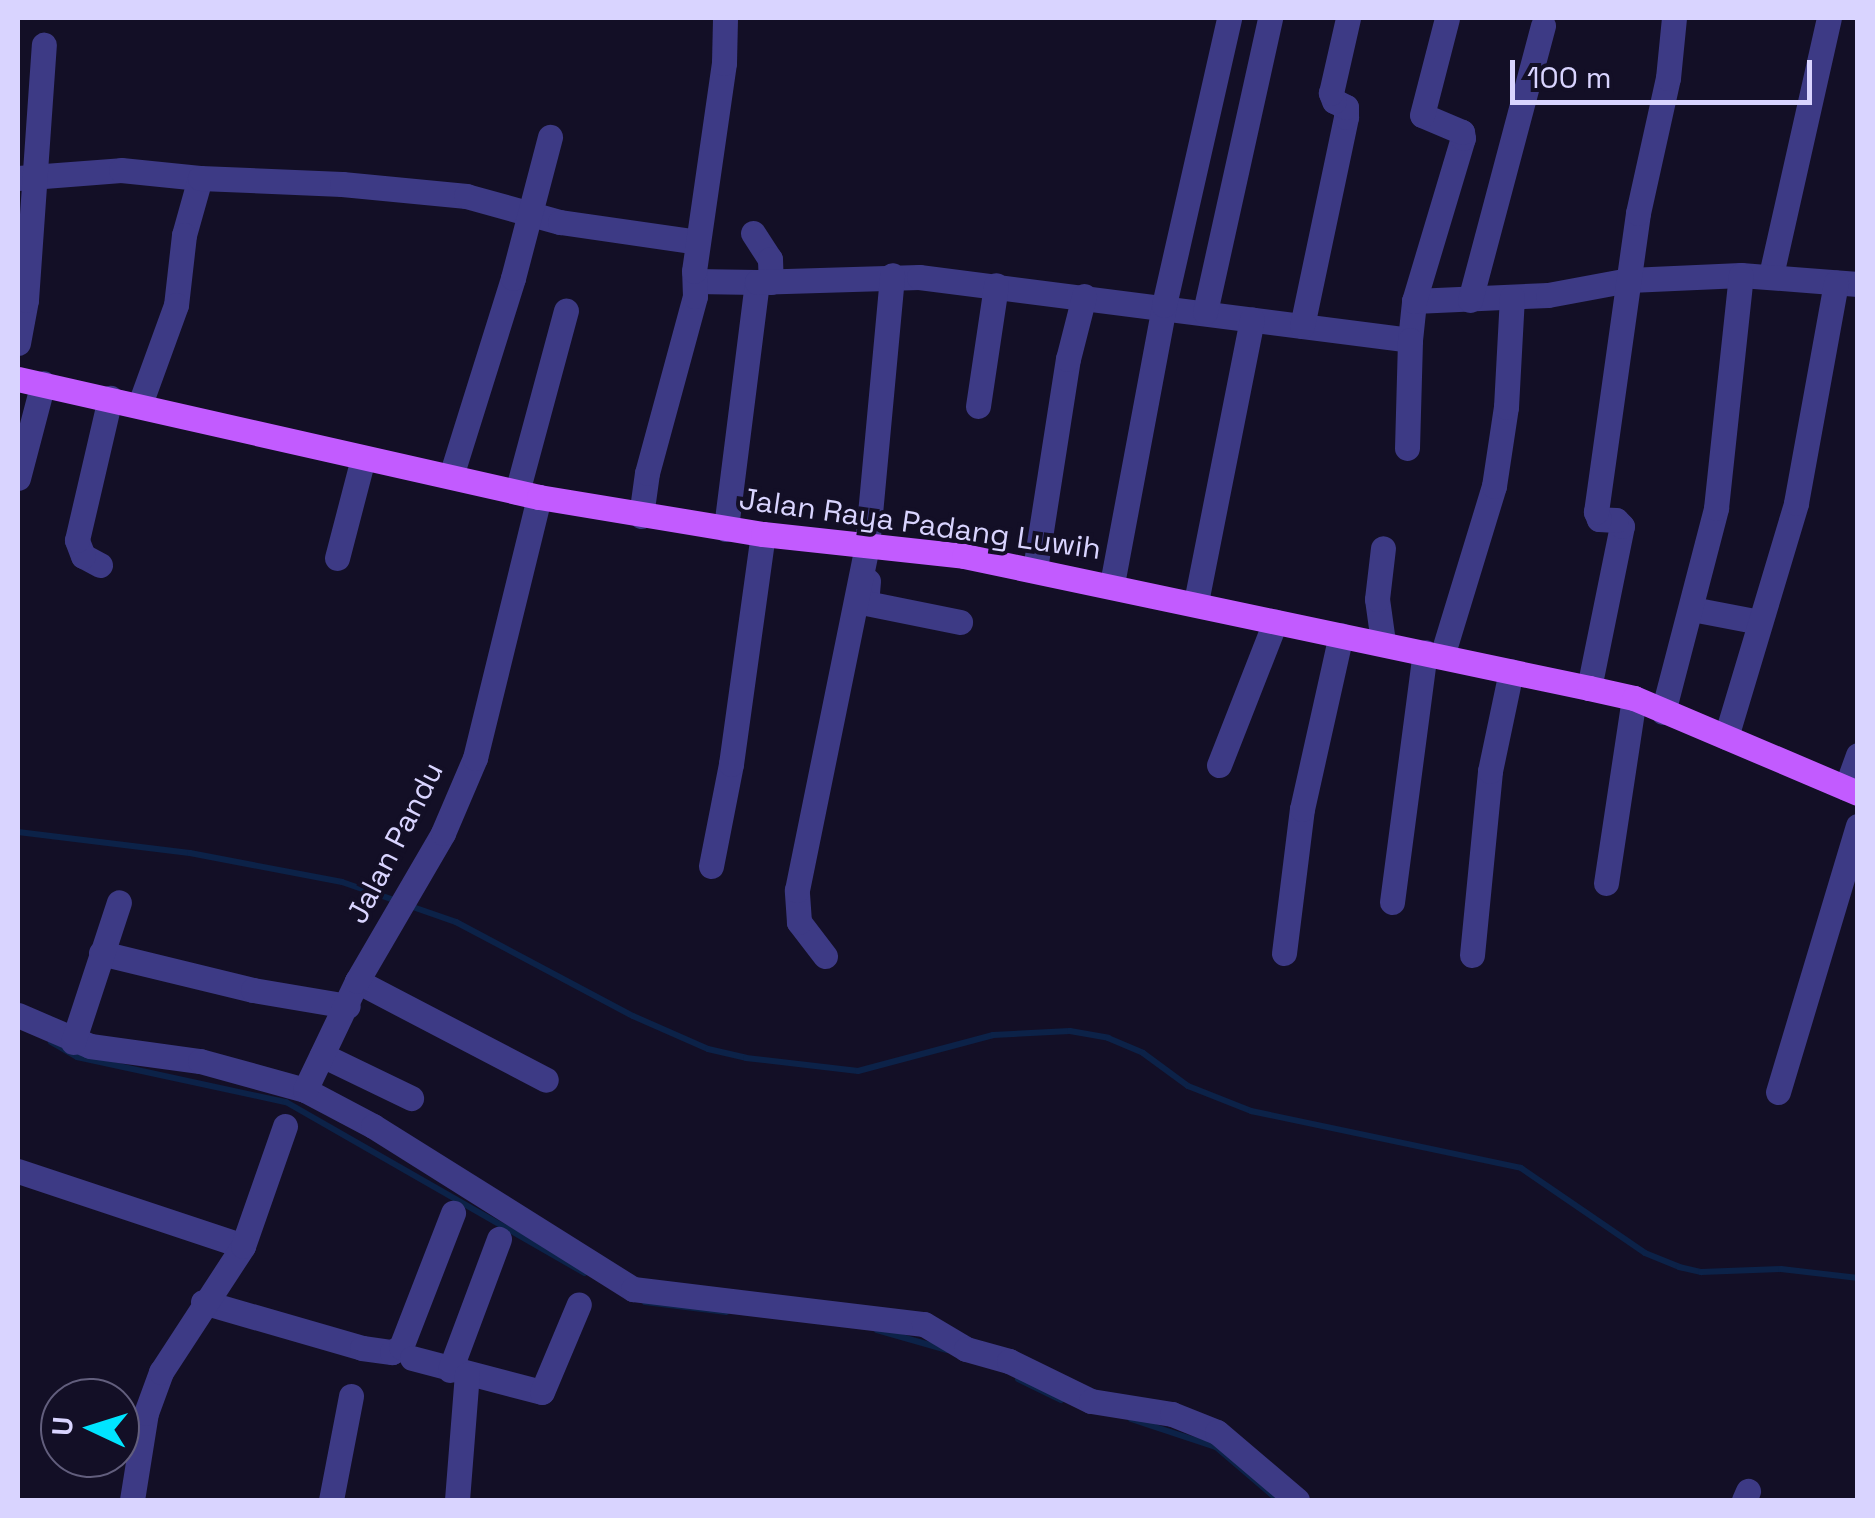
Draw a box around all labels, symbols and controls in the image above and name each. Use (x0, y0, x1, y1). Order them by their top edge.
scale bar (1515, 40, 1818, 102)
text: 100 m (1527, 58, 1612, 97)
street label: Jalan Raya Padang Luwih (737, 481, 1103, 567)
street label: Jalan Pandu (339, 756, 451, 930)
north arrow (40, 1378, 140, 1478)
text: U (43, 1415, 81, 1437)

